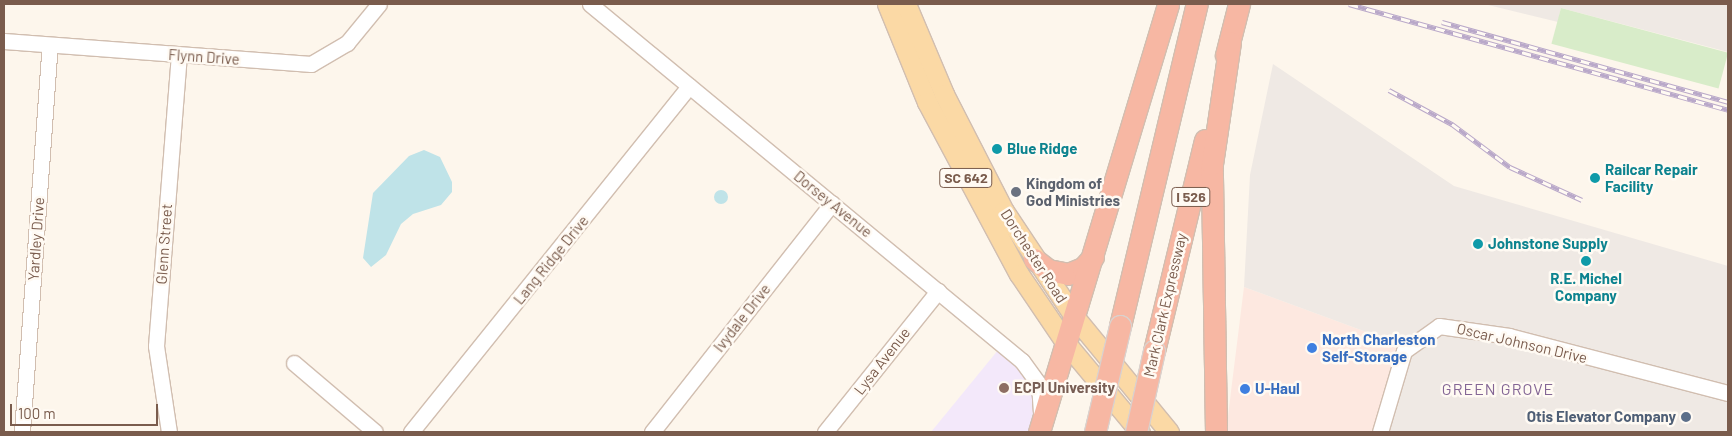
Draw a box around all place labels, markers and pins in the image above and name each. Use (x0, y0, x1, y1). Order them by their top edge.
place label: Blue Ridge (1007, 140, 1077, 158)
marker: Blue Ridge (991, 143, 1003, 155)
place label: Railcar Repair Facility (1605, 160, 1698, 195)
marker: Railcar Repair Facility (1589, 172, 1601, 184)
place label: Kingdom of God Ministries (1026, 174, 1120, 209)
marker: Kingdom of God Ministries (1010, 186, 1022, 198)
place label: Johnstone Supply (1488, 235, 1608, 253)
marker: Johnstone Supply (1472, 238, 1484, 250)
marker: R.E. Michel Company (1580, 255, 1592, 267)
place label: R.E. Michel Company (1550, 269, 1622, 304)
place label: North Charleston Self-Storage (1322, 330, 1435, 365)
marker: North Charleston Self-Storage (1306, 342, 1318, 354)
place label: ECPI University (1014, 379, 1115, 397)
place label: U-Haul (1255, 380, 1300, 398)
marker: ECPI University (998, 382, 1010, 394)
marker: U-Haul (1239, 383, 1251, 395)
place label: Otis Elevator Company (1527, 408, 1676, 426)
marker: Otis Elevator Company (1680, 411, 1692, 423)

